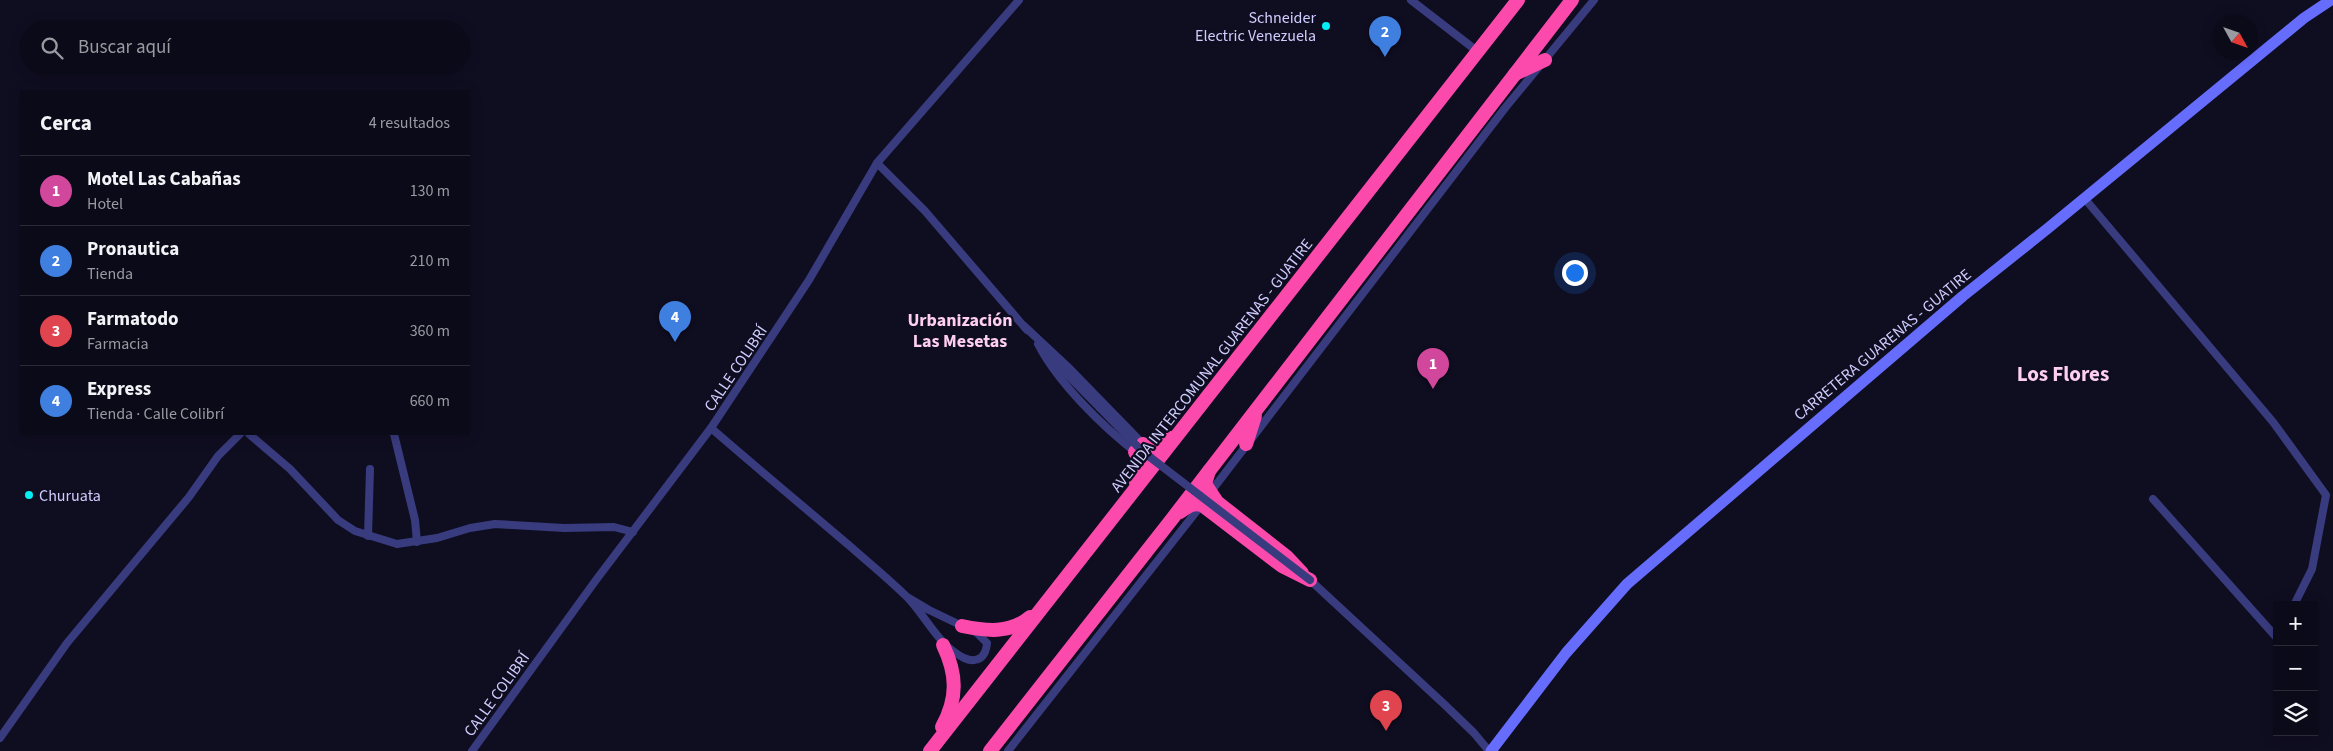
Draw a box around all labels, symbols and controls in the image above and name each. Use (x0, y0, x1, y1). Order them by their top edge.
place label: Schneider Electric Venezuela (1195, 7, 1316, 47)
north arrow (2213, 15, 2258, 60)
pin: 2 (1369, 16, 1401, 57)
search box (20, 20, 470, 75)
marker: Schneider Electric Venezuela (1320, 20, 1332, 32)
icon: search (38, 34, 66, 62)
text: Buscar aquí (78, 34, 171, 61)
text: Cerca (40, 108, 92, 138)
text: 4 resultados (369, 112, 450, 134)
text: Motel Las Cabañas (87, 166, 241, 193)
text: 1 (52, 180, 60, 202)
text: 130 m (410, 180, 450, 202)
text: Hotel (87, 193, 123, 215)
street label: AVENIDA INTERCOMUNAL GUARENAS - GUATIRE (1106, 234, 1318, 497)
text: Pronautica (87, 236, 179, 263)
text: 2 (52, 250, 60, 272)
text: 210 m (410, 250, 450, 272)
your location (1562, 260, 1588, 286)
text: Tienda (87, 263, 133, 285)
street label: CARRETERA GUARENAS - GUATIRE (1789, 264, 1976, 426)
pin: 4 (659, 301, 691, 342)
text: Farmatodo (87, 306, 179, 333)
district label: Urbanización Las Mesetas (907, 308, 1013, 354)
text: 3 (52, 320, 60, 342)
text: 360 m (410, 320, 450, 342)
street label: CALLE COLIBRÍ (699, 321, 773, 416)
text: Farmacia (87, 333, 149, 355)
pin: 1 (1417, 348, 1449, 389)
district label: Los Flores (2017, 359, 2109, 389)
text: Express (87, 376, 151, 403)
text: 4 (52, 390, 60, 412)
text: 660 m (410, 390, 450, 412)
text: Tienda · Calle Colibrí (87, 403, 224, 425)
place label: Churuata (39, 485, 101, 507)
marker: Churuata (23, 489, 35, 501)
map controls (2273, 601, 2318, 736)
button: + (2273, 601, 2318, 646)
button: − (2273, 646, 2318, 691)
street label: CALLE COLIBRÍ (459, 647, 535, 741)
pin: 3 (1370, 690, 1402, 731)
button: layers (2273, 691, 2318, 736)

